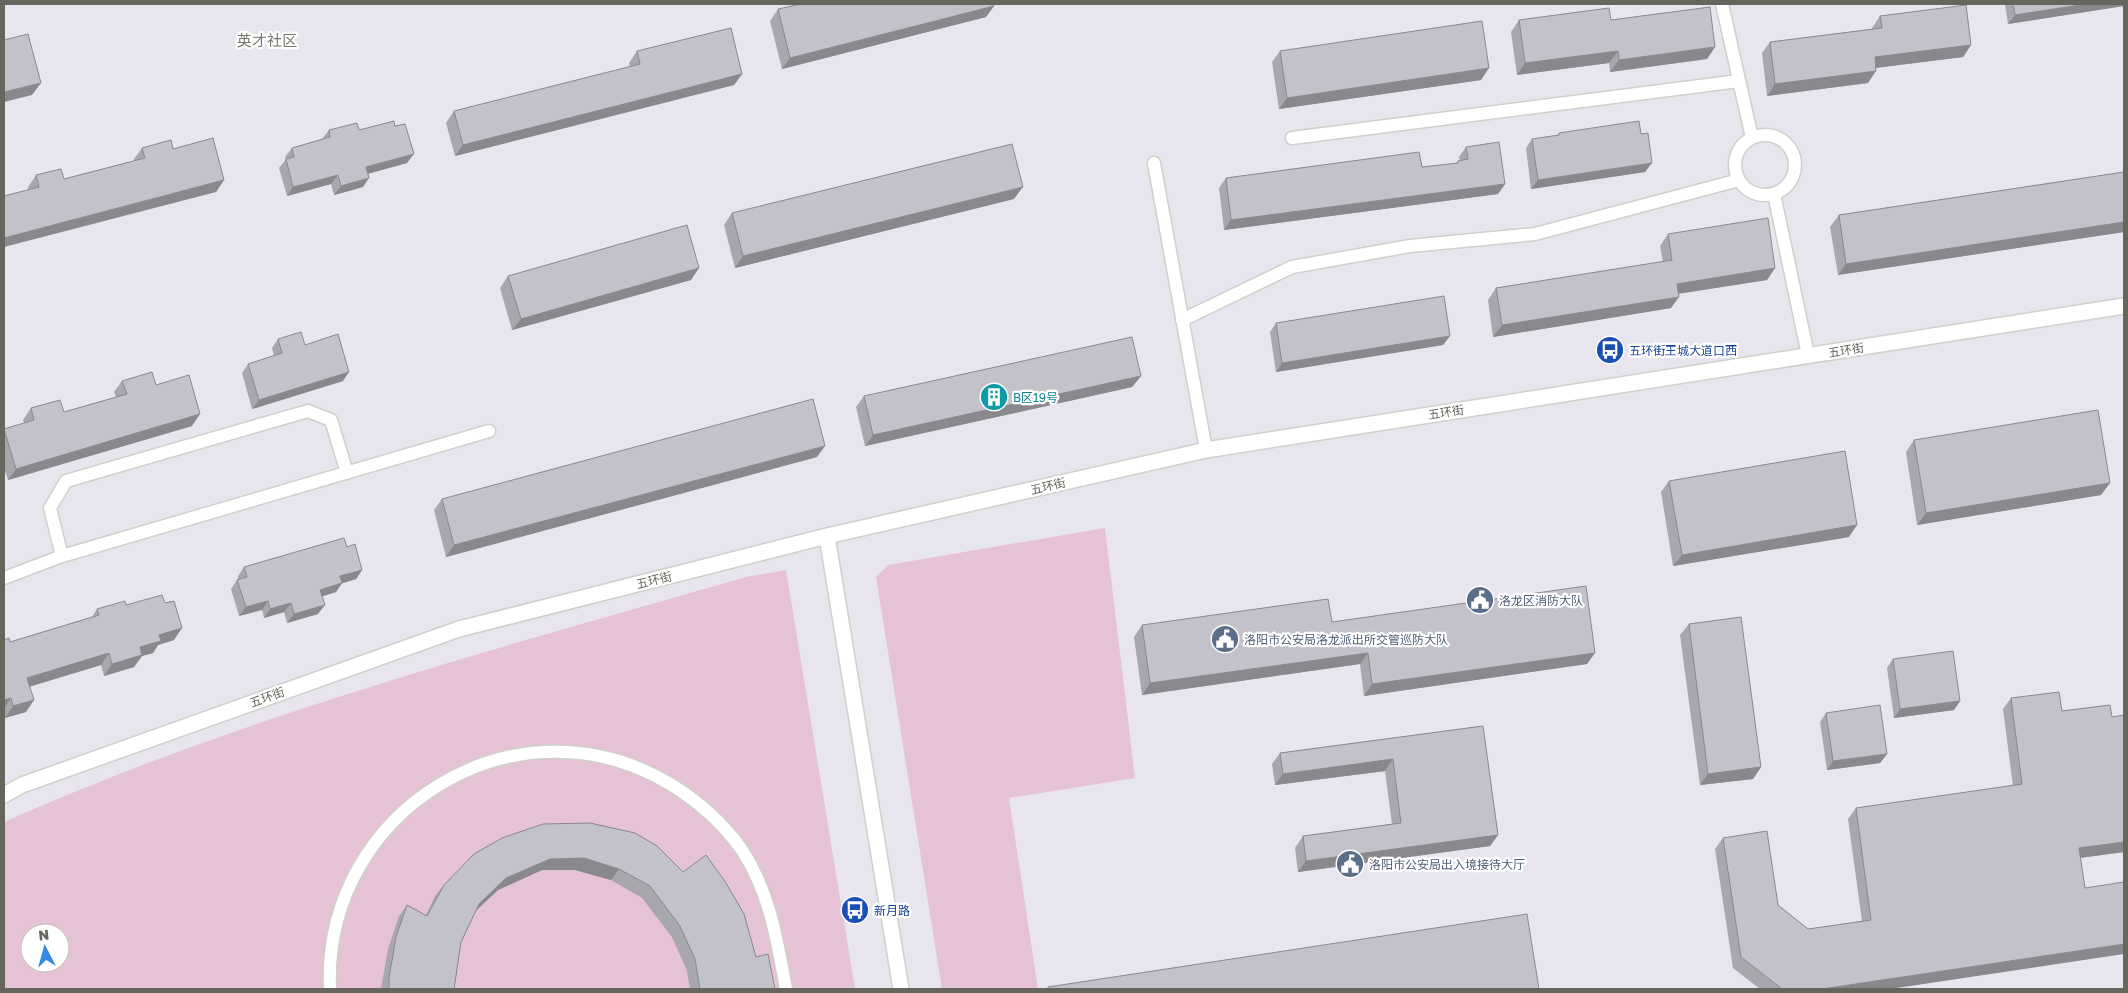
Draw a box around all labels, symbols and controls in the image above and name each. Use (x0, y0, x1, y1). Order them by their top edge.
district label: 英才社区 (237, 31, 297, 49)
bus stop icon: 五环街王城大道口西 (1595, 335, 1625, 365)
street label: 五环街 (1827, 340, 1865, 360)
place label: 五环街王城大道口西 (1629, 343, 1737, 358)
building icon: B区19号 (979, 382, 1009, 412)
place label: B区19号 (1013, 390, 1058, 405)
street label: 五环街 (1427, 402, 1465, 422)
street label: 五环街 (1029, 475, 1067, 497)
street label: 五环街 (635, 568, 673, 592)
public building icon: 洛龙区消防大队 (1465, 585, 1495, 615)
place label: 洛龙区消防大队 (1499, 593, 1583, 608)
public building icon: 洛阳市公安局洛龙派出所交管巡防大队 (1210, 624, 1240, 654)
place label: 洛阳市公安局洛龙派出所交管巡防大队 (1244, 632, 1448, 647)
street label: 五环街 (248, 684, 286, 710)
public building icon: 洛阳市公安局出入境接待大厅 (1335, 849, 1365, 879)
place label: 洛阳市公安局出入境接待大厅 (1369, 857, 1525, 872)
bus stop icon: 新月路 (840, 895, 870, 925)
place label: 新月路 (874, 903, 910, 918)
north arrow (20, 923, 70, 973)
text: N (37, 926, 50, 944)

